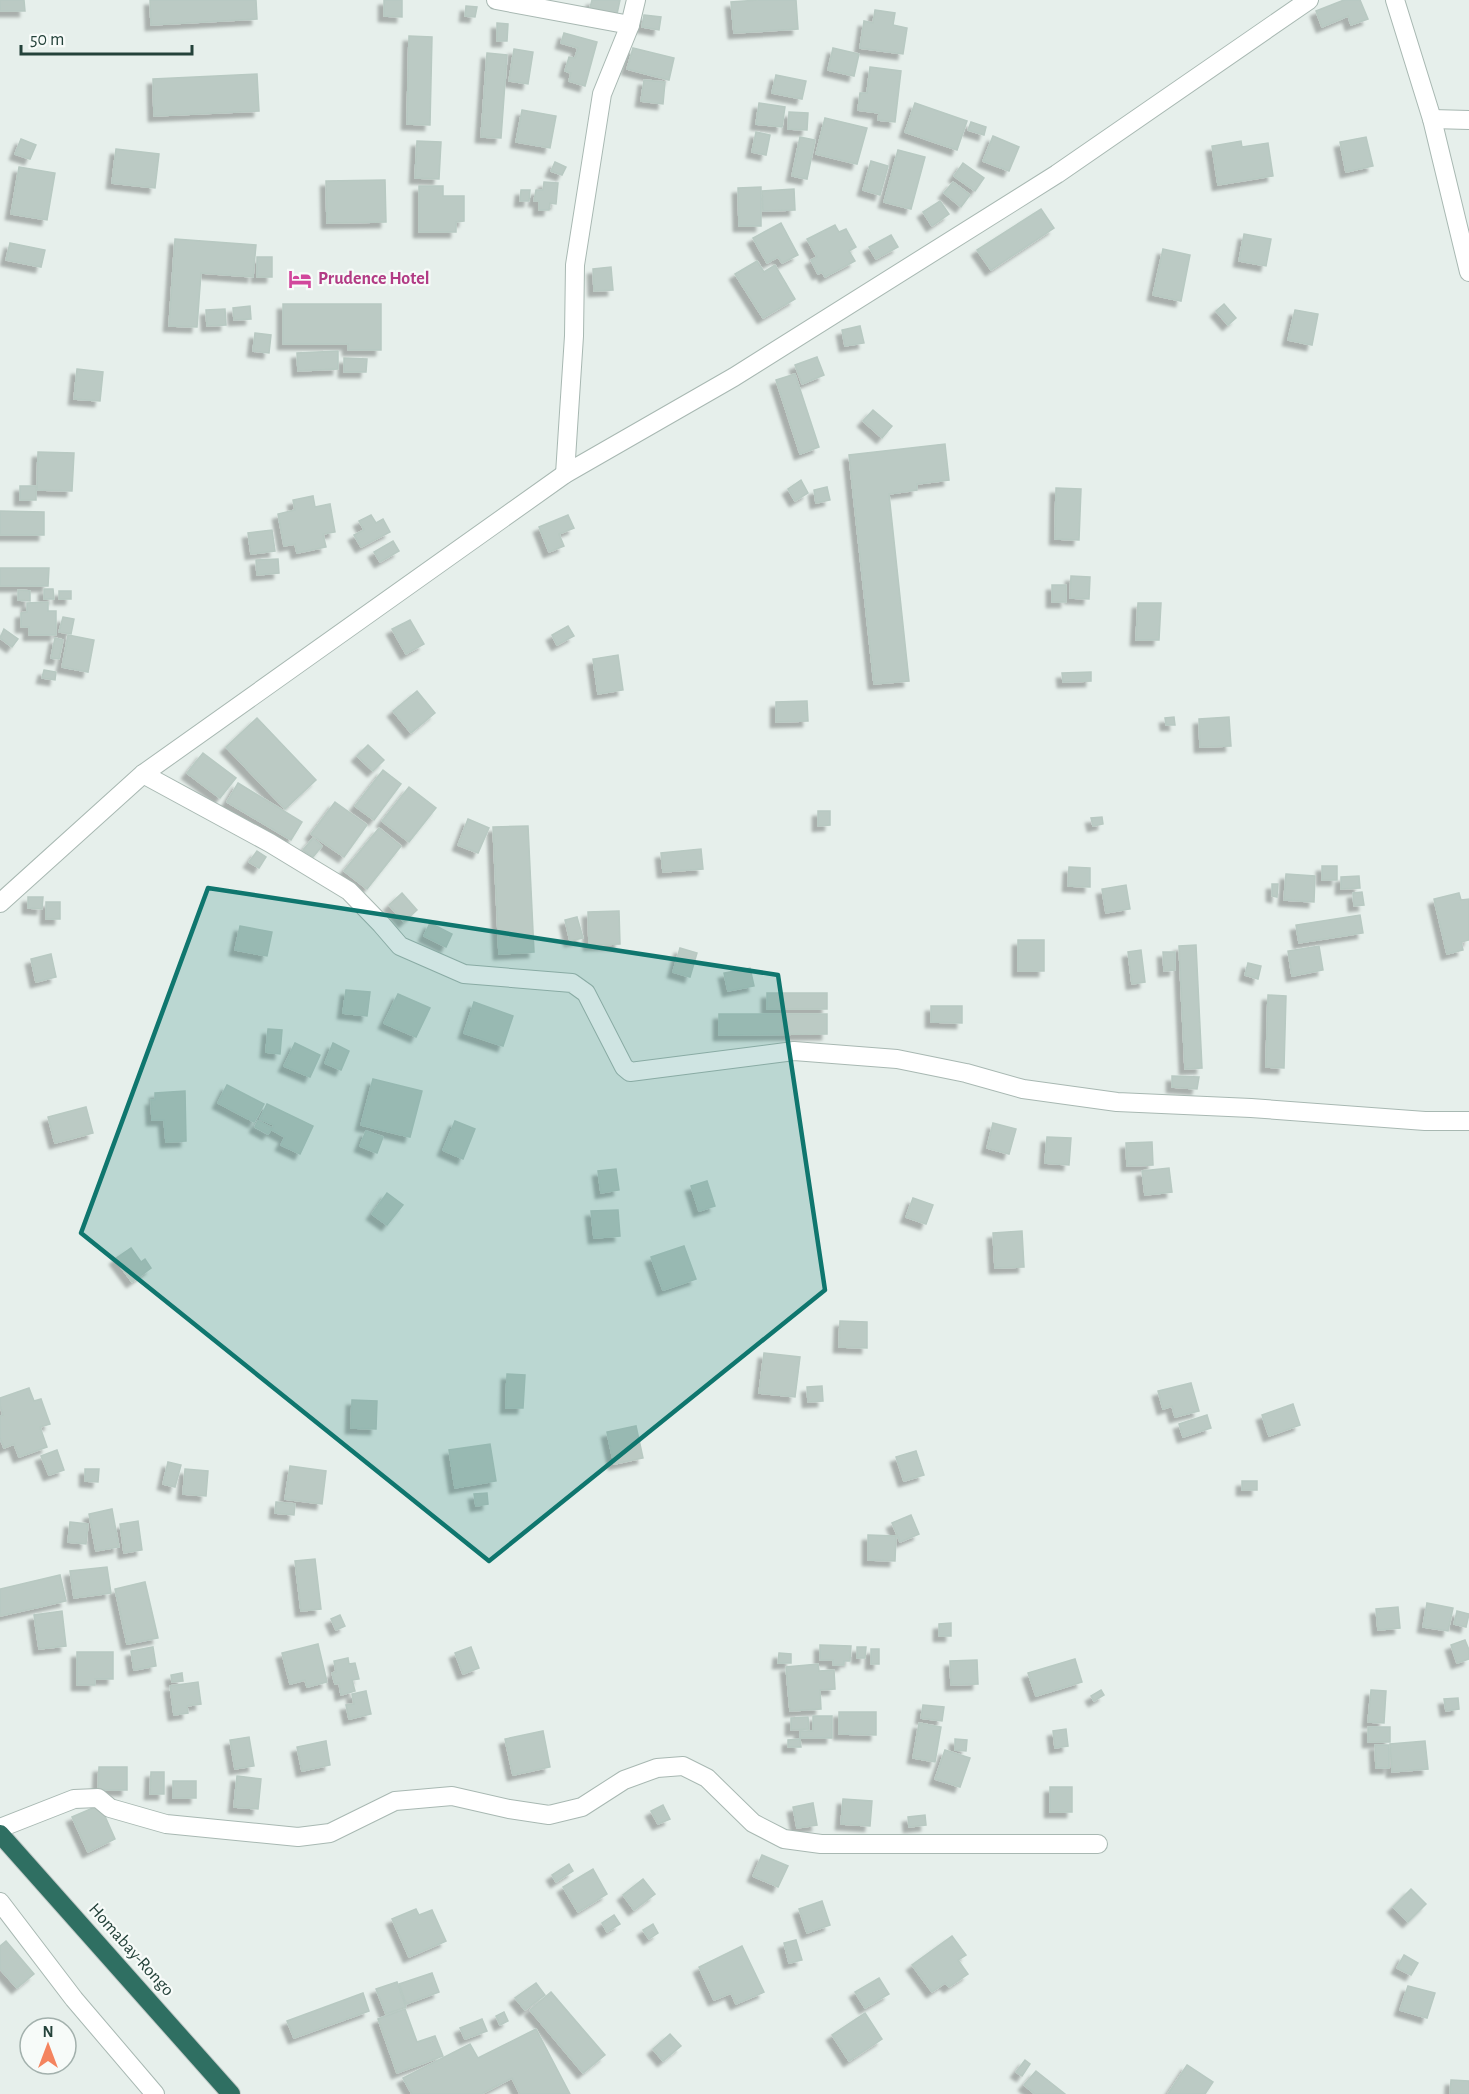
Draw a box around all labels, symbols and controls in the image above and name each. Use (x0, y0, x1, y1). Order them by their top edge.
scale bar (21, 18, 192, 56)
text: 50 m (30, 31, 64, 49)
hotel icon: Prudence Hotel (287, 266, 313, 292)
place label: Prudence Hotel (318, 270, 429, 288)
street label: Homabay-Rongo (85, 1900, 177, 2000)
north arrow (18, 2016, 78, 2076)
text: N (42, 2024, 54, 2040)

